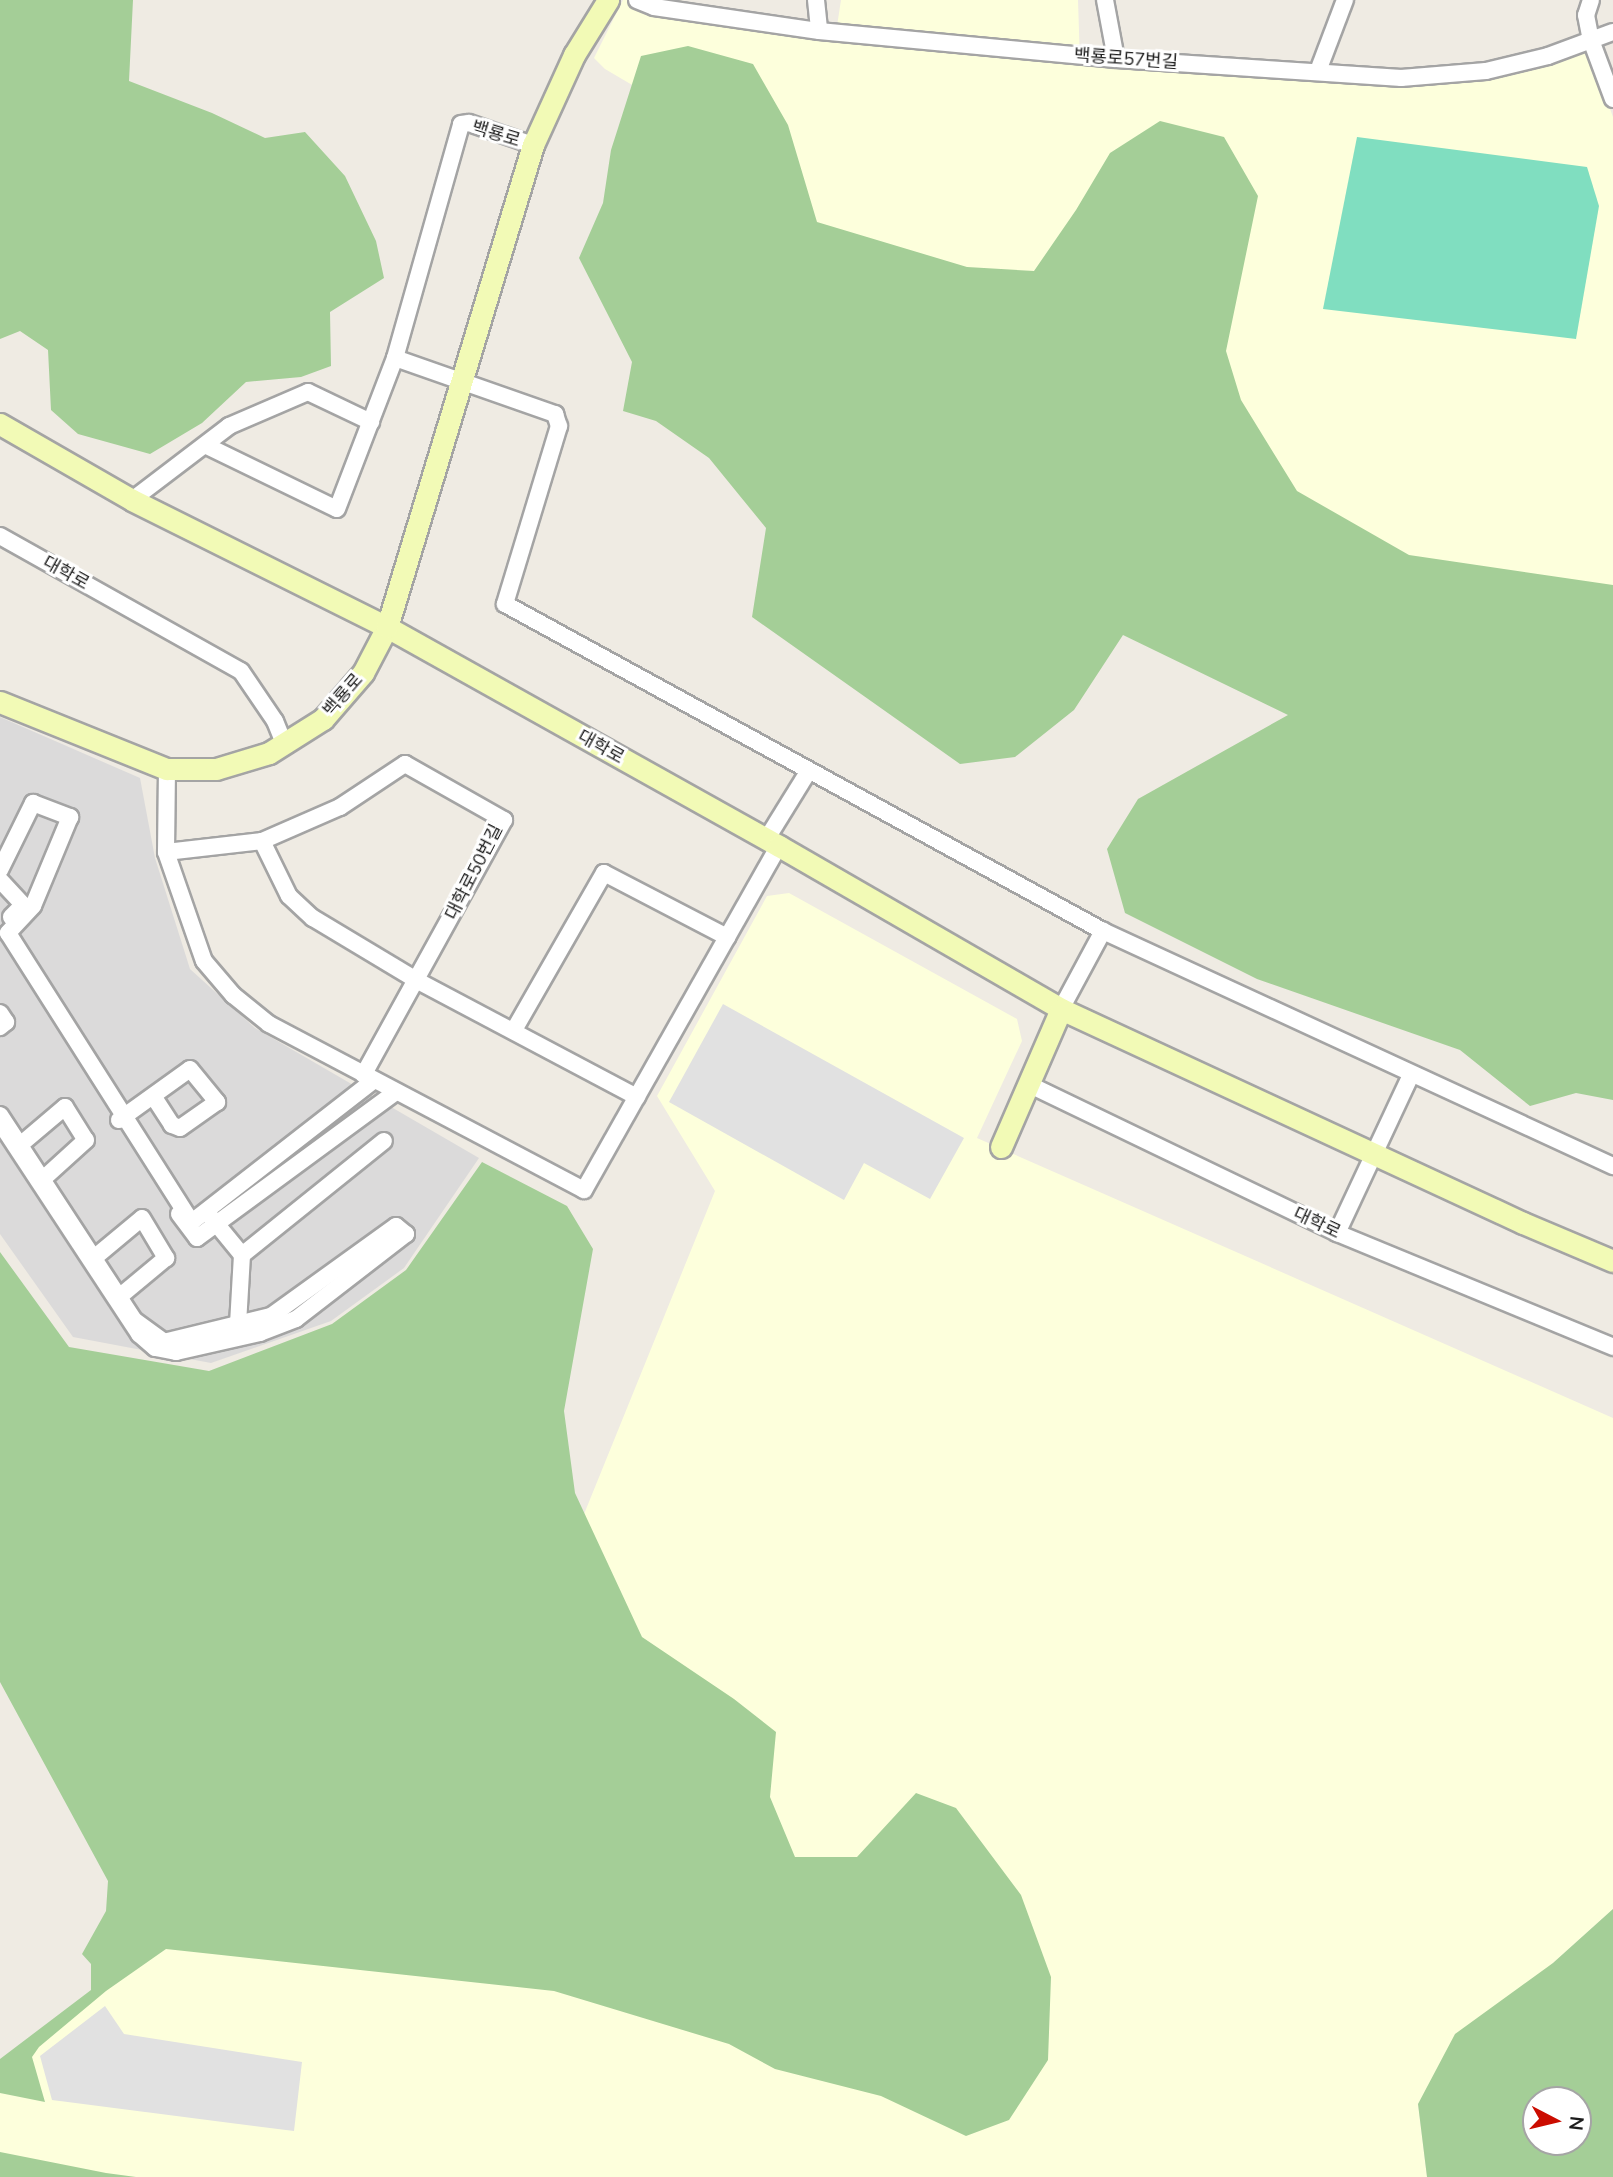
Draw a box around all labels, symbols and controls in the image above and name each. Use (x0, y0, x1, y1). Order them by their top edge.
street label: 백룡로57번길 (1073, 45, 1179, 73)
street label: 백룡로 (469, 116, 523, 152)
street label: 대학로 (39, 552, 93, 594)
street label: 백룡로 (319, 669, 367, 721)
street label: 대학로 (574, 726, 628, 768)
street label: 대학로50번길 (441, 821, 507, 923)
street label: 대학로 (1290, 1203, 1344, 1243)
north arrow (1522, 2086, 1592, 2156)
text: N (1562, 2115, 1590, 2132)

